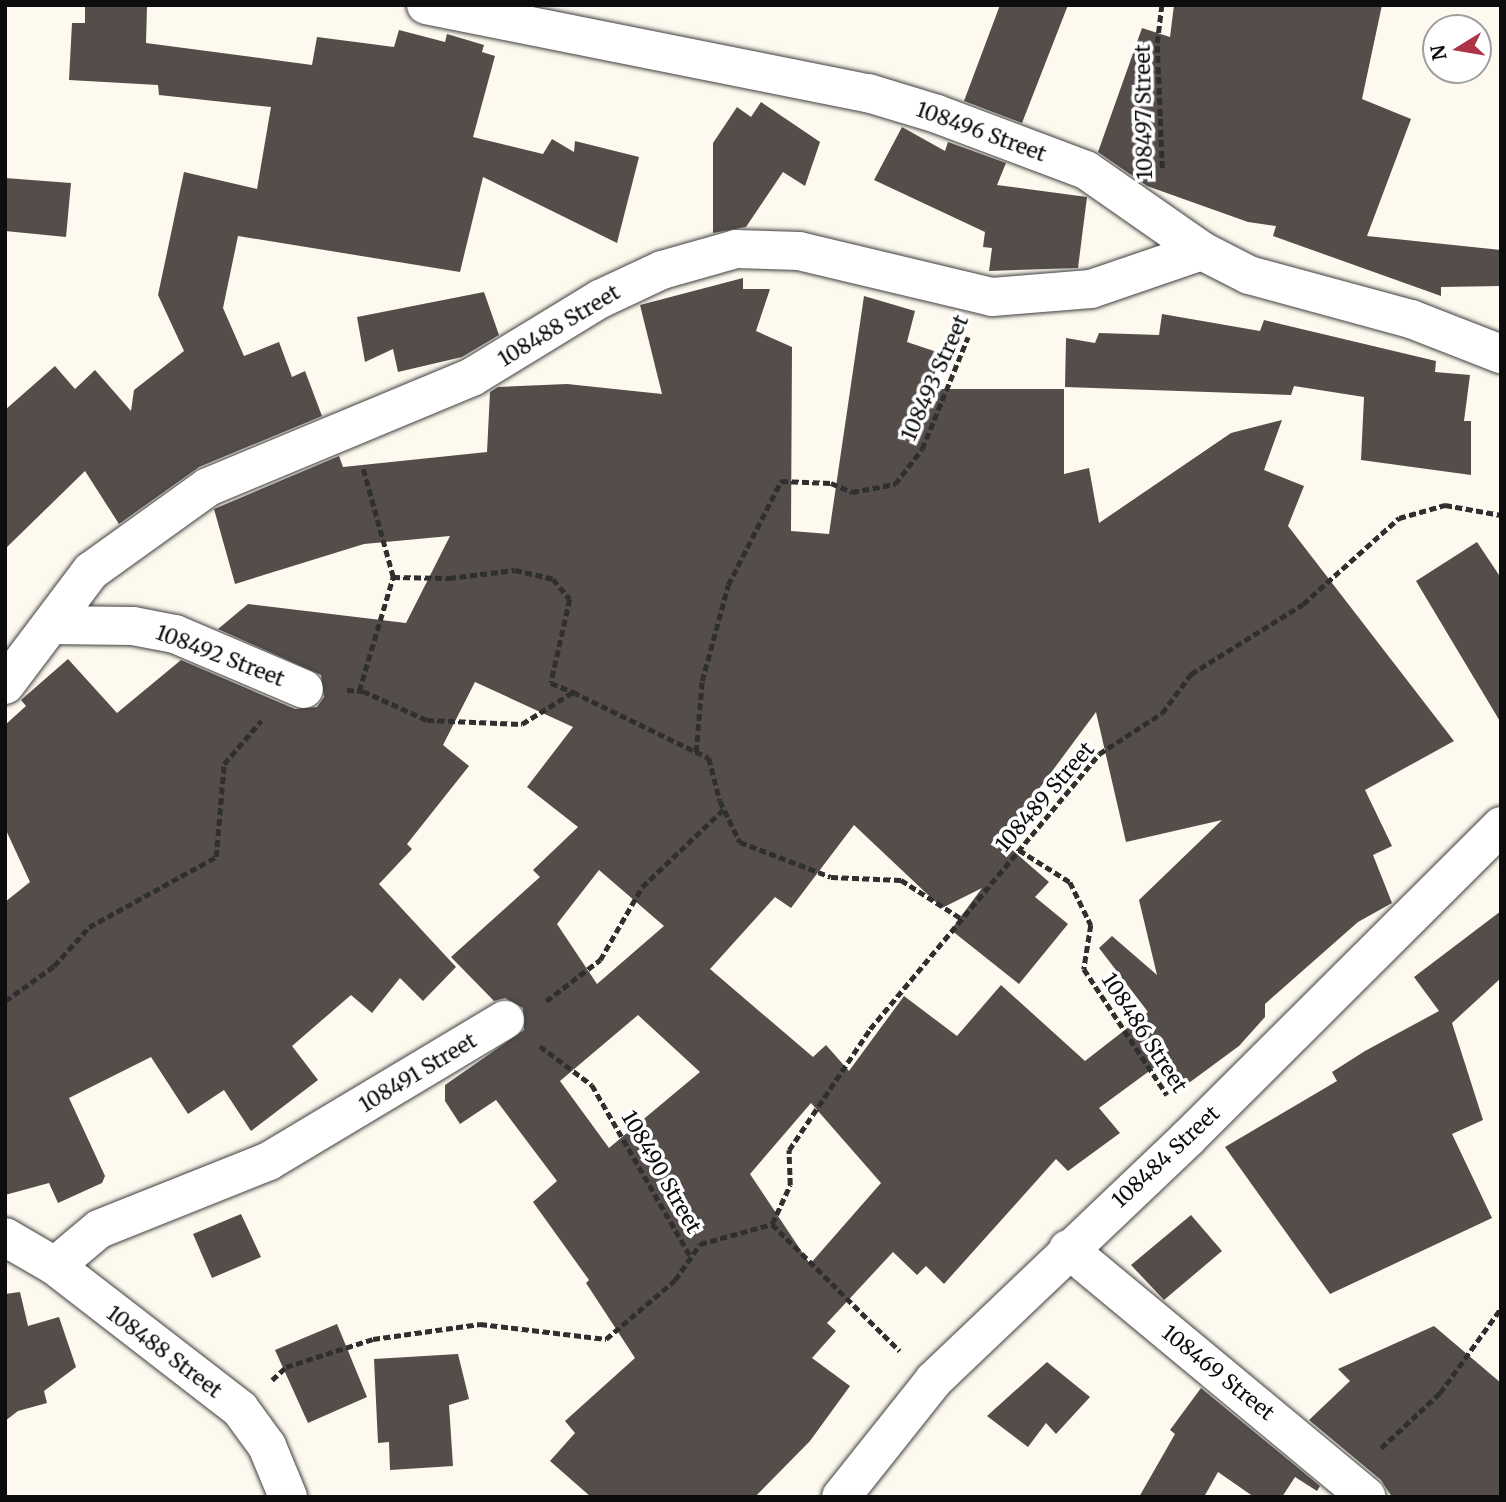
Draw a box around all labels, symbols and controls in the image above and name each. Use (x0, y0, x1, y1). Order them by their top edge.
north arrow (1422, 14, 1492, 84)
text: N (1425, 43, 1452, 62)
street label: 108497 Street (1130, 44, 1158, 180)
street label: 108496 Street (913, 97, 1049, 167)
street label: 108488 Street (494, 280, 624, 372)
street label: 108493 Street (896, 311, 974, 445)
street label: 108492 Street (152, 620, 288, 692)
street label: 108489 Street (990, 737, 1100, 857)
street label: 108486 Street (1096, 968, 1192, 1098)
street label: 108491 Street (355, 1028, 481, 1118)
street label: 108484 Street (1107, 1101, 1225, 1213)
street label: 108490 Street (616, 1106, 706, 1238)
street label: 108488 Street (102, 1301, 226, 1403)
street label: 108469 Street (1157, 1320, 1279, 1426)

